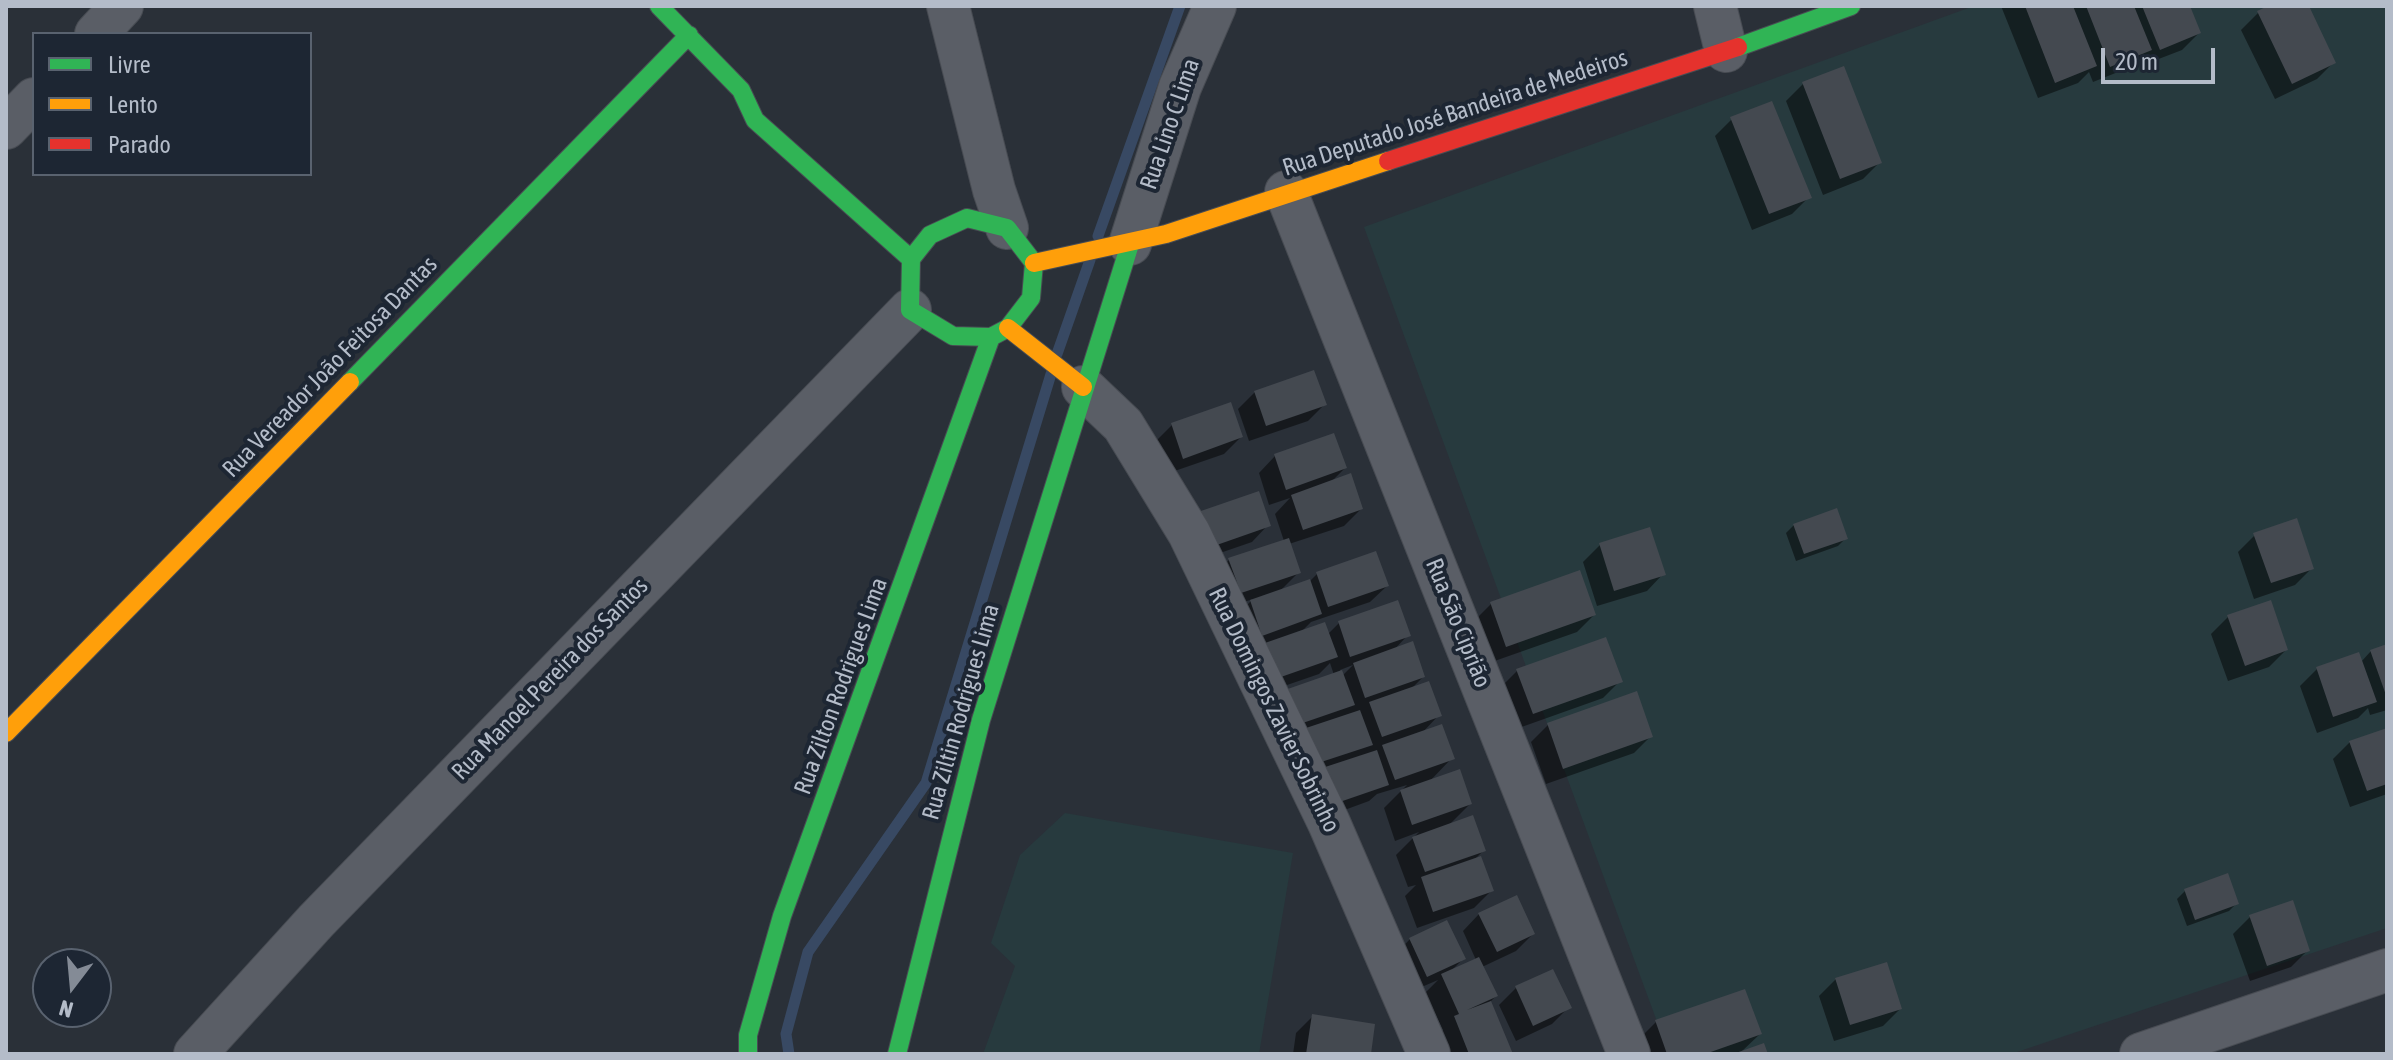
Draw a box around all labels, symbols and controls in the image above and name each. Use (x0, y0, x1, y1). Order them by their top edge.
legend (32, 32, 312, 176)
scale bar (2105, 32, 2219, 82)
street label: Rua Deputado José Bandeira de Medeiros (1279, 44, 1631, 182)
text: 20 m (2115, 48, 2158, 75)
text: Livre (108, 51, 151, 78)
street label: Rua Lino C Lima (1134, 55, 1206, 193)
text: Lento (108, 91, 158, 118)
text: Parado (108, 131, 171, 158)
street label: Rua Vereador João Feitosa Dantas (217, 251, 443, 483)
street label: Rua São Ciprião (1419, 554, 1497, 692)
street label: Rua Manoel Pereira dos Santos (446, 572, 654, 786)
street label: Rua Zilton Rodrigues Lima (788, 574, 894, 798)
street label: Rua Domingos Zavier Sobrinho (1202, 583, 1346, 837)
street label: Rua Ziltin Rodrigues Lima (916, 601, 1006, 823)
north arrow (32, 948, 112, 1028)
text: N (56, 995, 76, 1023)

